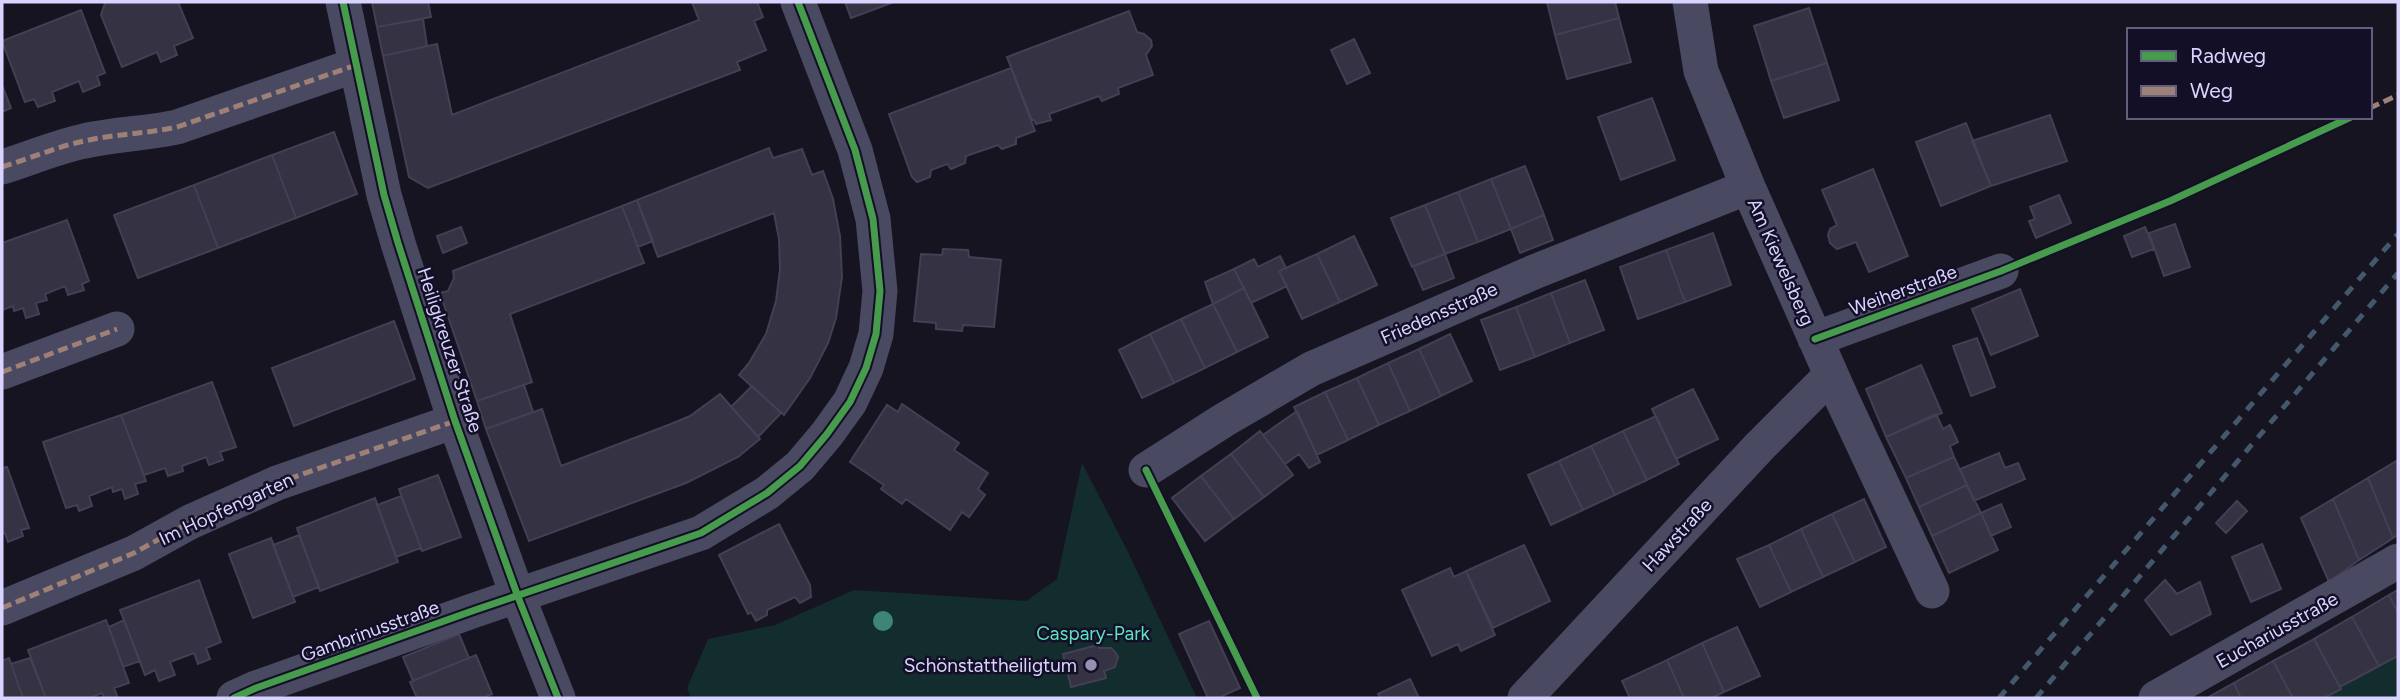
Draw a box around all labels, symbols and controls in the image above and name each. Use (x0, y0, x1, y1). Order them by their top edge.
legend (2127, 28, 2372, 119)
text: Radweg (2190, 43, 2266, 68)
text: Weg (2190, 78, 2233, 103)
street label: Am Kiewelsberg (1743, 195, 1819, 329)
street label: Weiherstraße (1846, 260, 1960, 320)
street label: Heiligkreuzer Straße (412, 265, 488, 435)
street label: Friedensstraße (1377, 277, 1501, 349)
street label: Im Hopfengarten (155, 468, 297, 550)
street label: Hawstraße (1637, 494, 1717, 576)
street label: Euchariusstraße (2212, 587, 2342, 673)
street label: Gambrinusstraße (298, 595, 442, 667)
park label: Caspary-Park (1036, 622, 1151, 645)
place label: Schönstattheiligtum (904, 654, 1077, 677)
marker: Schönstattheiligtum (1083, 657, 1099, 673)

